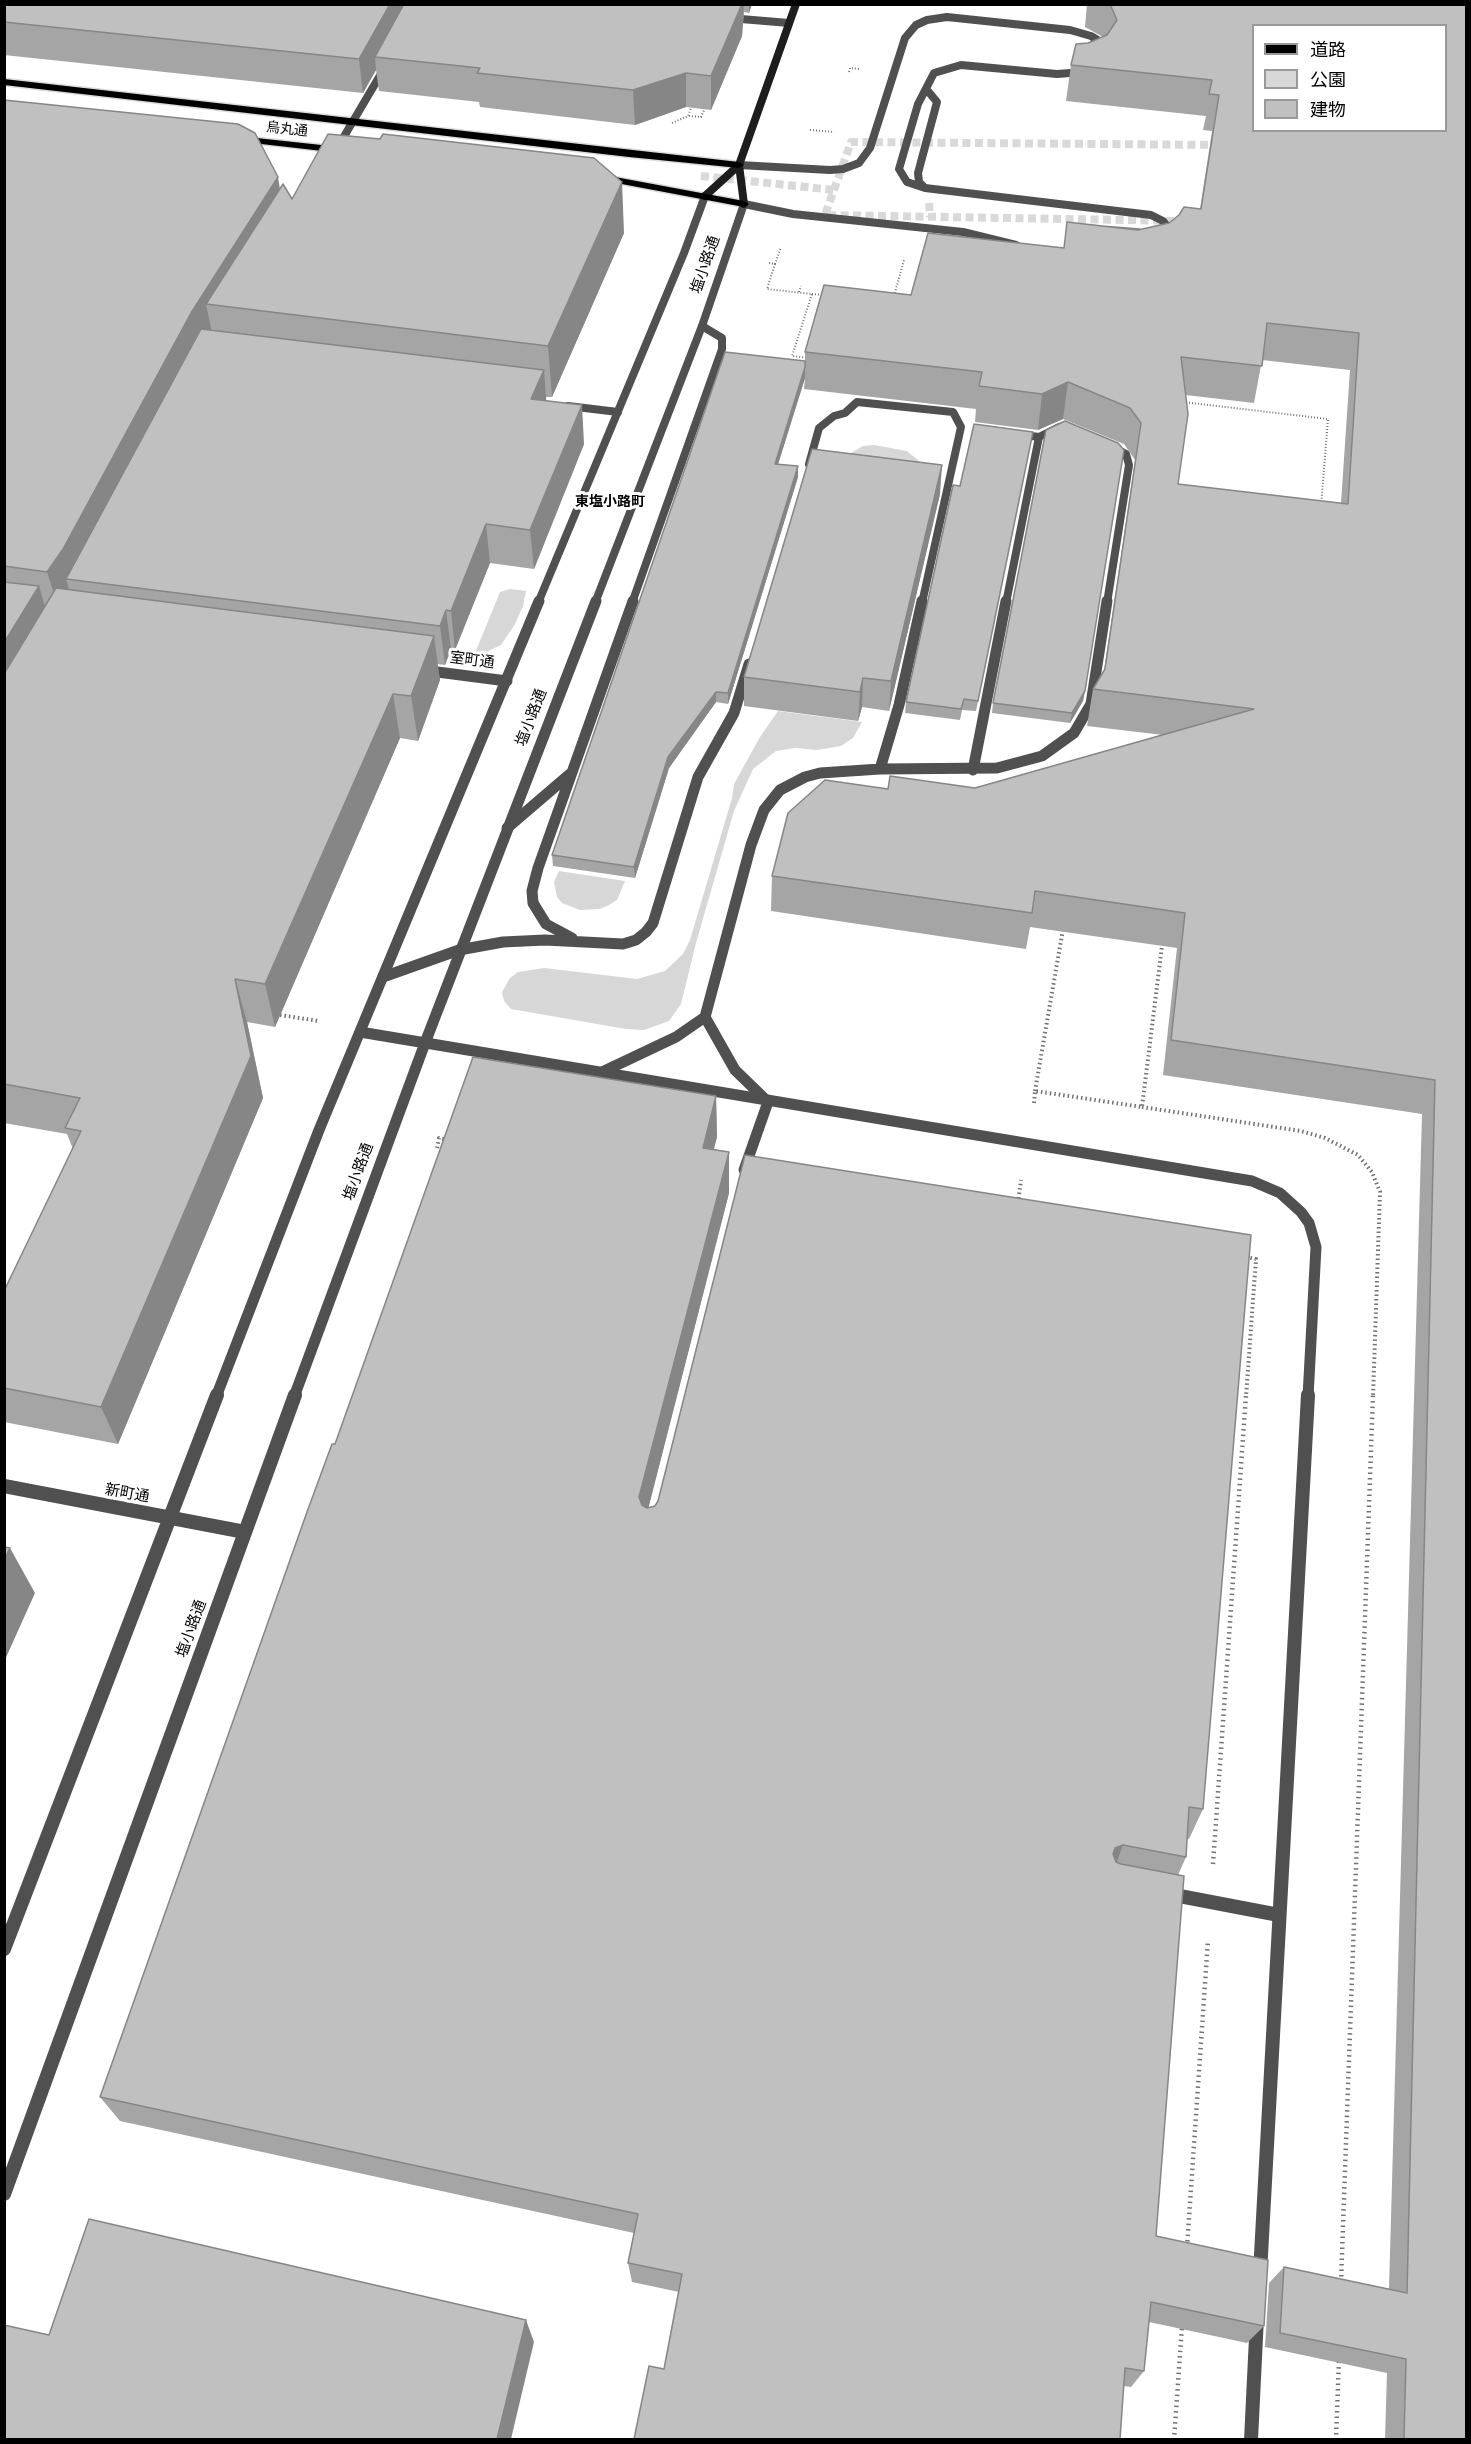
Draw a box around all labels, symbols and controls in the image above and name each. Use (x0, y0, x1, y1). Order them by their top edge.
legend (1252, 24, 1447, 132)
text: 道路 (1310, 37, 1346, 62)
text: 公園 (1310, 67, 1346, 92)
text: 建物 (1310, 97, 1346, 122)
street label: 烏丸通 (265, 119, 309, 141)
street label: 塩小路通 (688, 234, 724, 296)
district label: 東塩小路町 (575, 494, 645, 510)
street label: 室町通 (449, 649, 495, 673)
street label: 塩小路通 (513, 687, 551, 749)
street label: 塩小路通 (340, 1141, 378, 1203)
street label: 新町通 (103, 1481, 151, 1507)
street label: 塩小路通 (173, 1598, 211, 1660)

